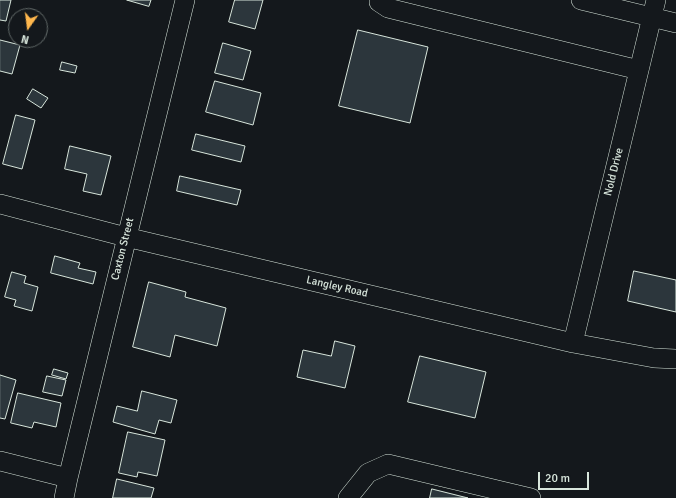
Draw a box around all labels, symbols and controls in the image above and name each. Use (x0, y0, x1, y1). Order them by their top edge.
north arrow (8, 8, 48, 48)
text: N (20, 32, 31, 46)
street label: Nold Drive (602, 147, 626, 197)
street label: Caxton Street (109, 216, 137, 282)
street label: Langley Road (305, 274, 369, 300)
scale bar (540, 464, 591, 490)
text: 20 m (545, 471, 570, 486)

